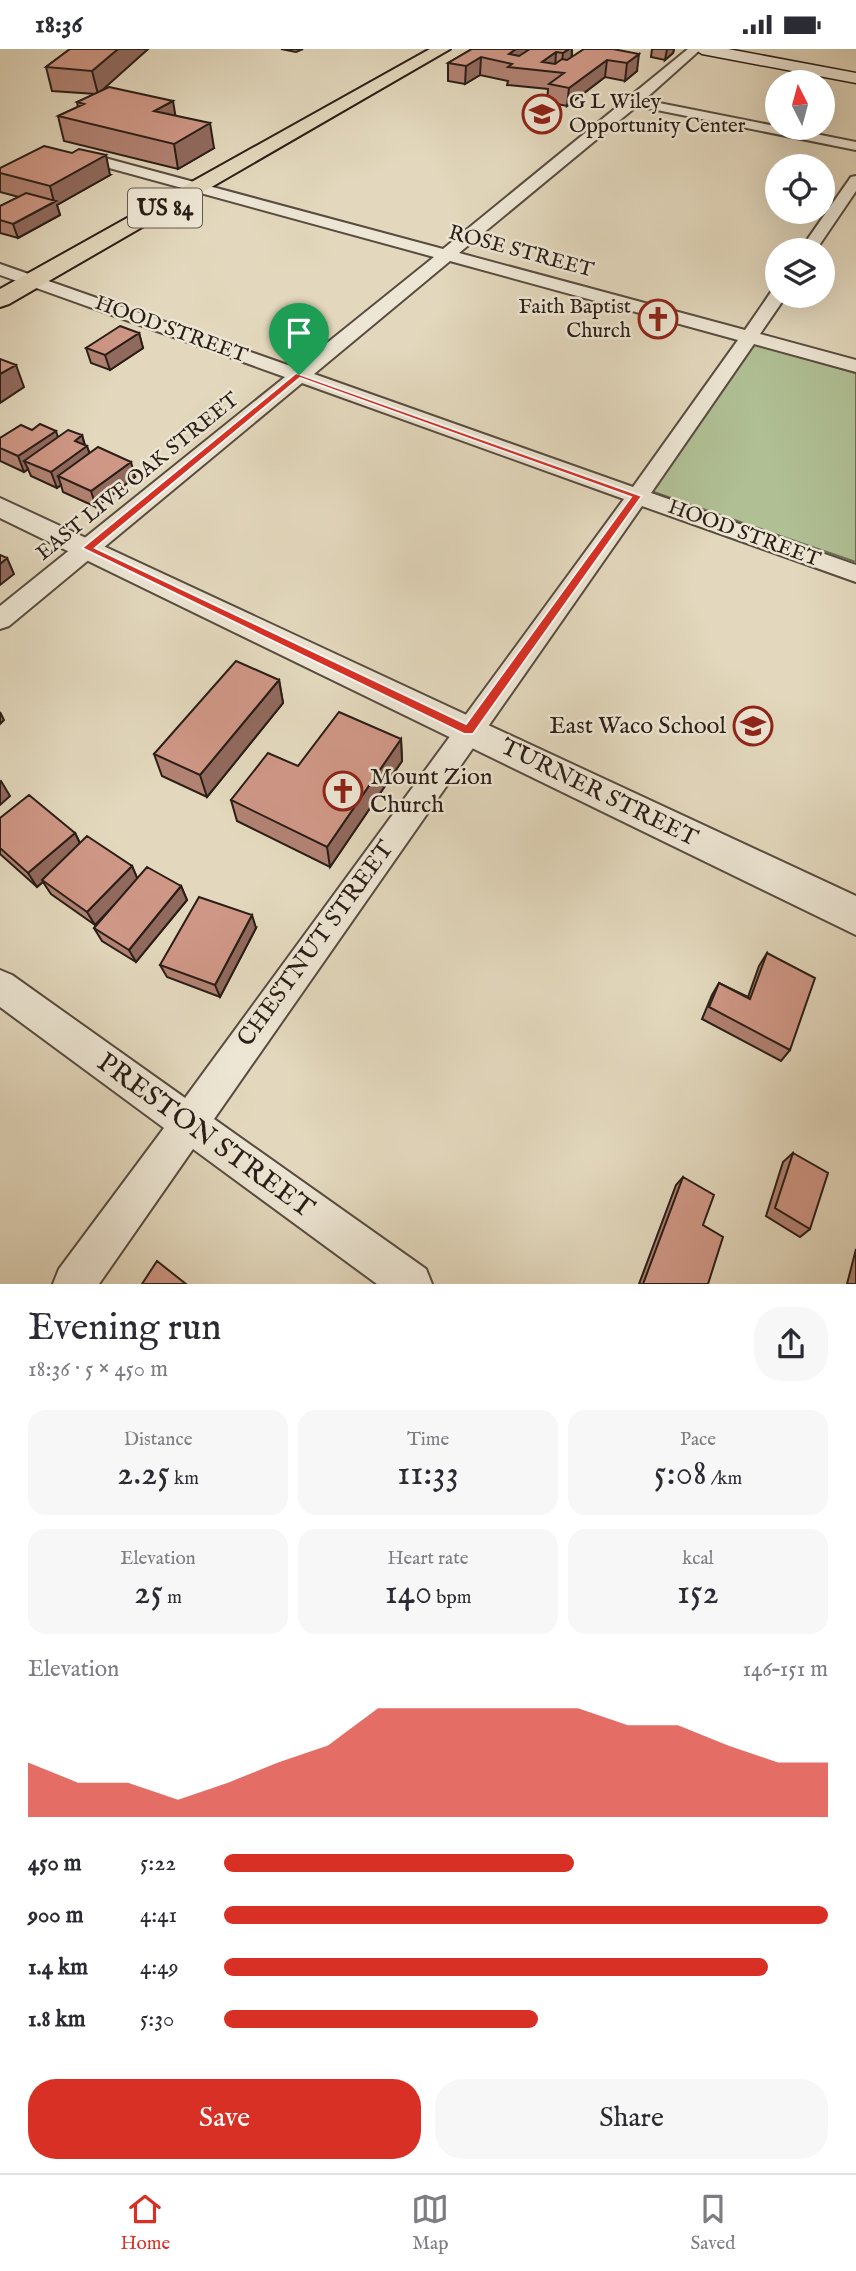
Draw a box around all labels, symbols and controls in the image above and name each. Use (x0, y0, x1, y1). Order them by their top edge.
text: 18:36 (35, 8, 82, 41)
north arrow (765, 70, 835, 140)
map controls (765, 70, 835, 308)
place label: G L Wiley Opportunity Center (569, 89, 746, 140)
school or university icon: G L Wiley Opportunity Center (521, 93, 563, 135)
button: locate (765, 154, 835, 224)
road number: US 84 (128, 189, 202, 227)
street label: ROSE STREET (445, 220, 597, 285)
button: layers (765, 238, 835, 308)
street label: HOOD STREET (91, 290, 252, 370)
place label: Faith Baptist Church (519, 294, 631, 345)
church icon: Faith Baptist Church (637, 298, 679, 340)
pin (269, 303, 329, 375)
icon: arrive (280, 314, 318, 352)
street label: EAST LIVE OAK STREET (31, 386, 246, 567)
street label: HOOD STREET (664, 494, 825, 574)
school or university icon: East Waco School (732, 705, 774, 747)
place label: East Waco School (549, 711, 726, 742)
street label: TURNER STREET (495, 732, 703, 854)
place label: Mount Zion Church (370, 762, 493, 821)
church icon: Mount Zion Church (322, 770, 364, 812)
street label: CHESTNUT STREET (231, 834, 401, 1053)
street label: PRESTON STREET (90, 1046, 321, 1227)
text: Evening run (28, 1305, 222, 1353)
button: share (754, 1307, 828, 1381)
text: 18:36 · 5 × 450 m (28, 1355, 168, 1384)
text: Distance (124, 1428, 192, 1452)
text: Time (407, 1428, 449, 1452)
text: Pace (680, 1428, 716, 1452)
text: 2.25 (117, 1452, 170, 1497)
text: 11:33 (397, 1452, 459, 1497)
text: 5:08 (654, 1452, 707, 1497)
text: km (170, 1467, 199, 1491)
text: /km (707, 1467, 742, 1491)
text: Elevation (120, 1547, 196, 1571)
text: Heart rate (387, 1547, 469, 1571)
text: kcal (682, 1547, 714, 1571)
text: 25 (134, 1571, 163, 1616)
text: 140 (385, 1571, 432, 1616)
text: 152 (677, 1571, 719, 1616)
text: m (163, 1586, 182, 1610)
text: bpm (432, 1586, 471, 1610)
text: Elevation (28, 1655, 119, 1684)
text: 146–151 m (743, 1655, 828, 1684)
text: 450 m (28, 1849, 82, 1878)
text: 5:22 (140, 1849, 176, 1878)
text: 900 m (28, 1901, 83, 1930)
text: 4:41 (140, 1901, 177, 1930)
text: 1.4 km (28, 1953, 88, 1982)
text: 4:49 (140, 1953, 179, 1982)
text: 1.8 km (28, 2005, 86, 2034)
text: 5:30 (140, 2005, 174, 2034)
button: Save (28, 2079, 421, 2159)
button: Share (435, 2079, 828, 2159)
tab: Home (121, 2190, 170, 2256)
tab: Map (411, 2190, 449, 2256)
tab: Saved (690, 2190, 735, 2256)

